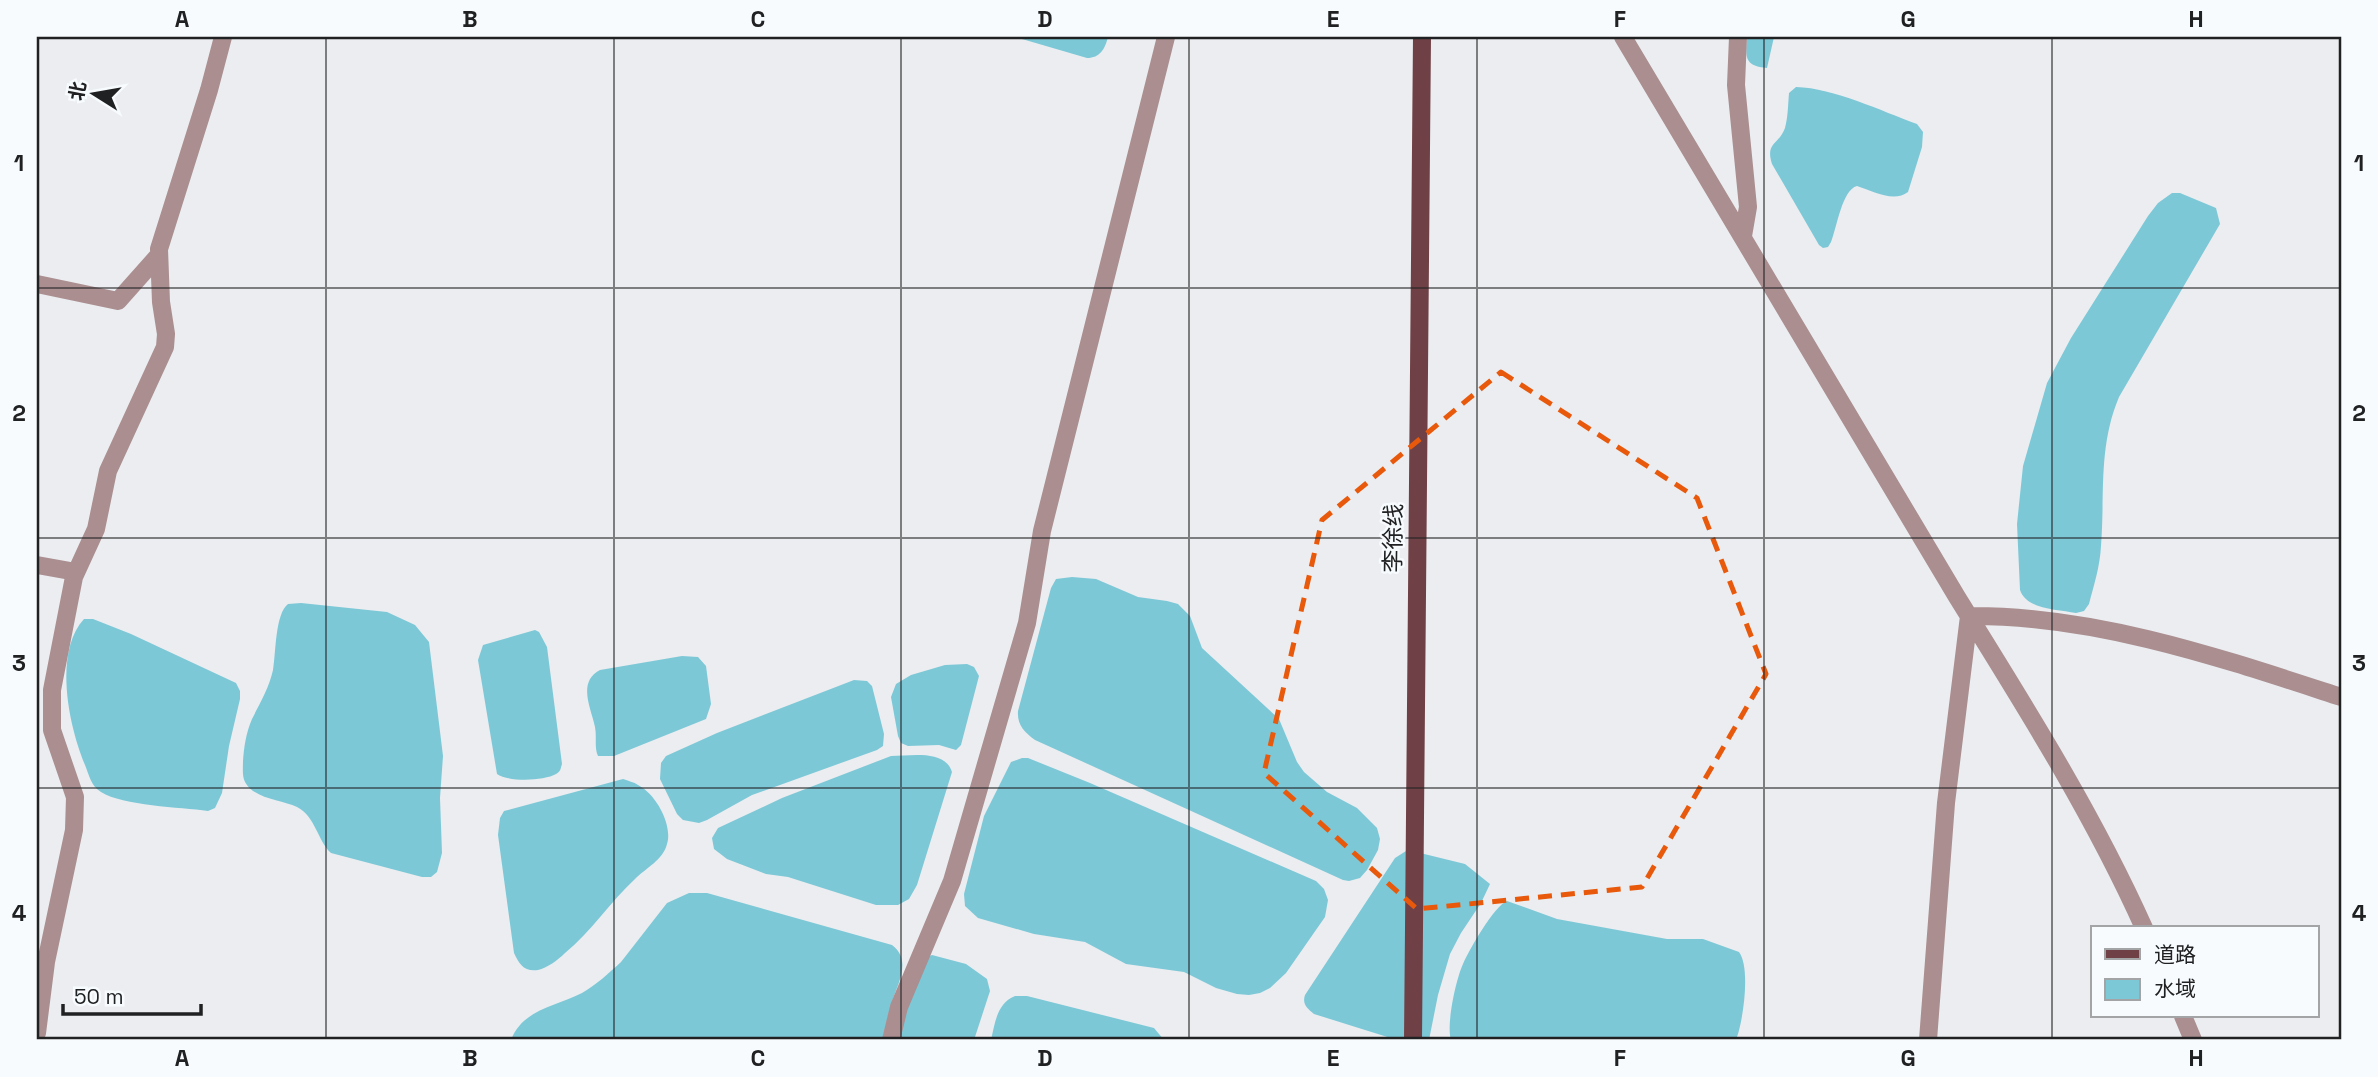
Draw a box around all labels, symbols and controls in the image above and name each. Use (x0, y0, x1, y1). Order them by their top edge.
text: A (175, 4, 190, 34)
text: B (462, 4, 478, 34)
text: C (751, 4, 765, 34)
text: D (1037, 4, 1053, 34)
text: E (1327, 4, 1339, 34)
text: F (1614, 4, 1626, 34)
text: G (1900, 4, 1916, 34)
text: H (2188, 4, 2204, 34)
north arrow (60, 60, 130, 130)
text: 北 (64, 79, 92, 103)
text: 1 (14, 148, 24, 178)
text: 1 (2354, 148, 2364, 178)
text: 2 (12, 398, 26, 428)
text: 2 (2352, 398, 2366, 428)
street label: 李徐线 (1377, 503, 1409, 573)
text: 3 (12, 648, 26, 678)
text: 3 (2352, 648, 2366, 678)
text: 4 (12, 898, 27, 928)
text: 4 (2352, 898, 2367, 928)
legend (2091, 926, 2318, 1018)
text: 道路 (2154, 941, 2196, 968)
scale bar (63, 972, 201, 1016)
text: 水域 (2154, 975, 2196, 1002)
text: 50 m (74, 983, 124, 1010)
text: A (175, 1043, 190, 1073)
text: B (462, 1043, 478, 1073)
text: C (751, 1043, 765, 1073)
text: D (1037, 1043, 1053, 1073)
text: E (1327, 1043, 1339, 1073)
text: F (1614, 1043, 1626, 1073)
text: G (1900, 1043, 1916, 1073)
text: H (2188, 1043, 2204, 1073)

